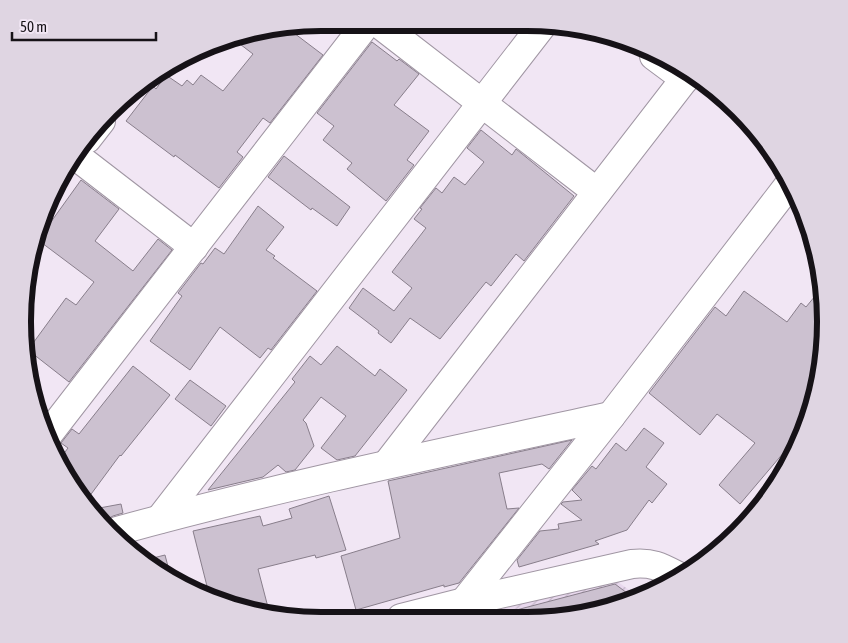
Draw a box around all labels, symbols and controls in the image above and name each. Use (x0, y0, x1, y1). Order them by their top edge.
scale bar (12, 10, 156, 42)
text: 50 m (20, 18, 47, 35)

